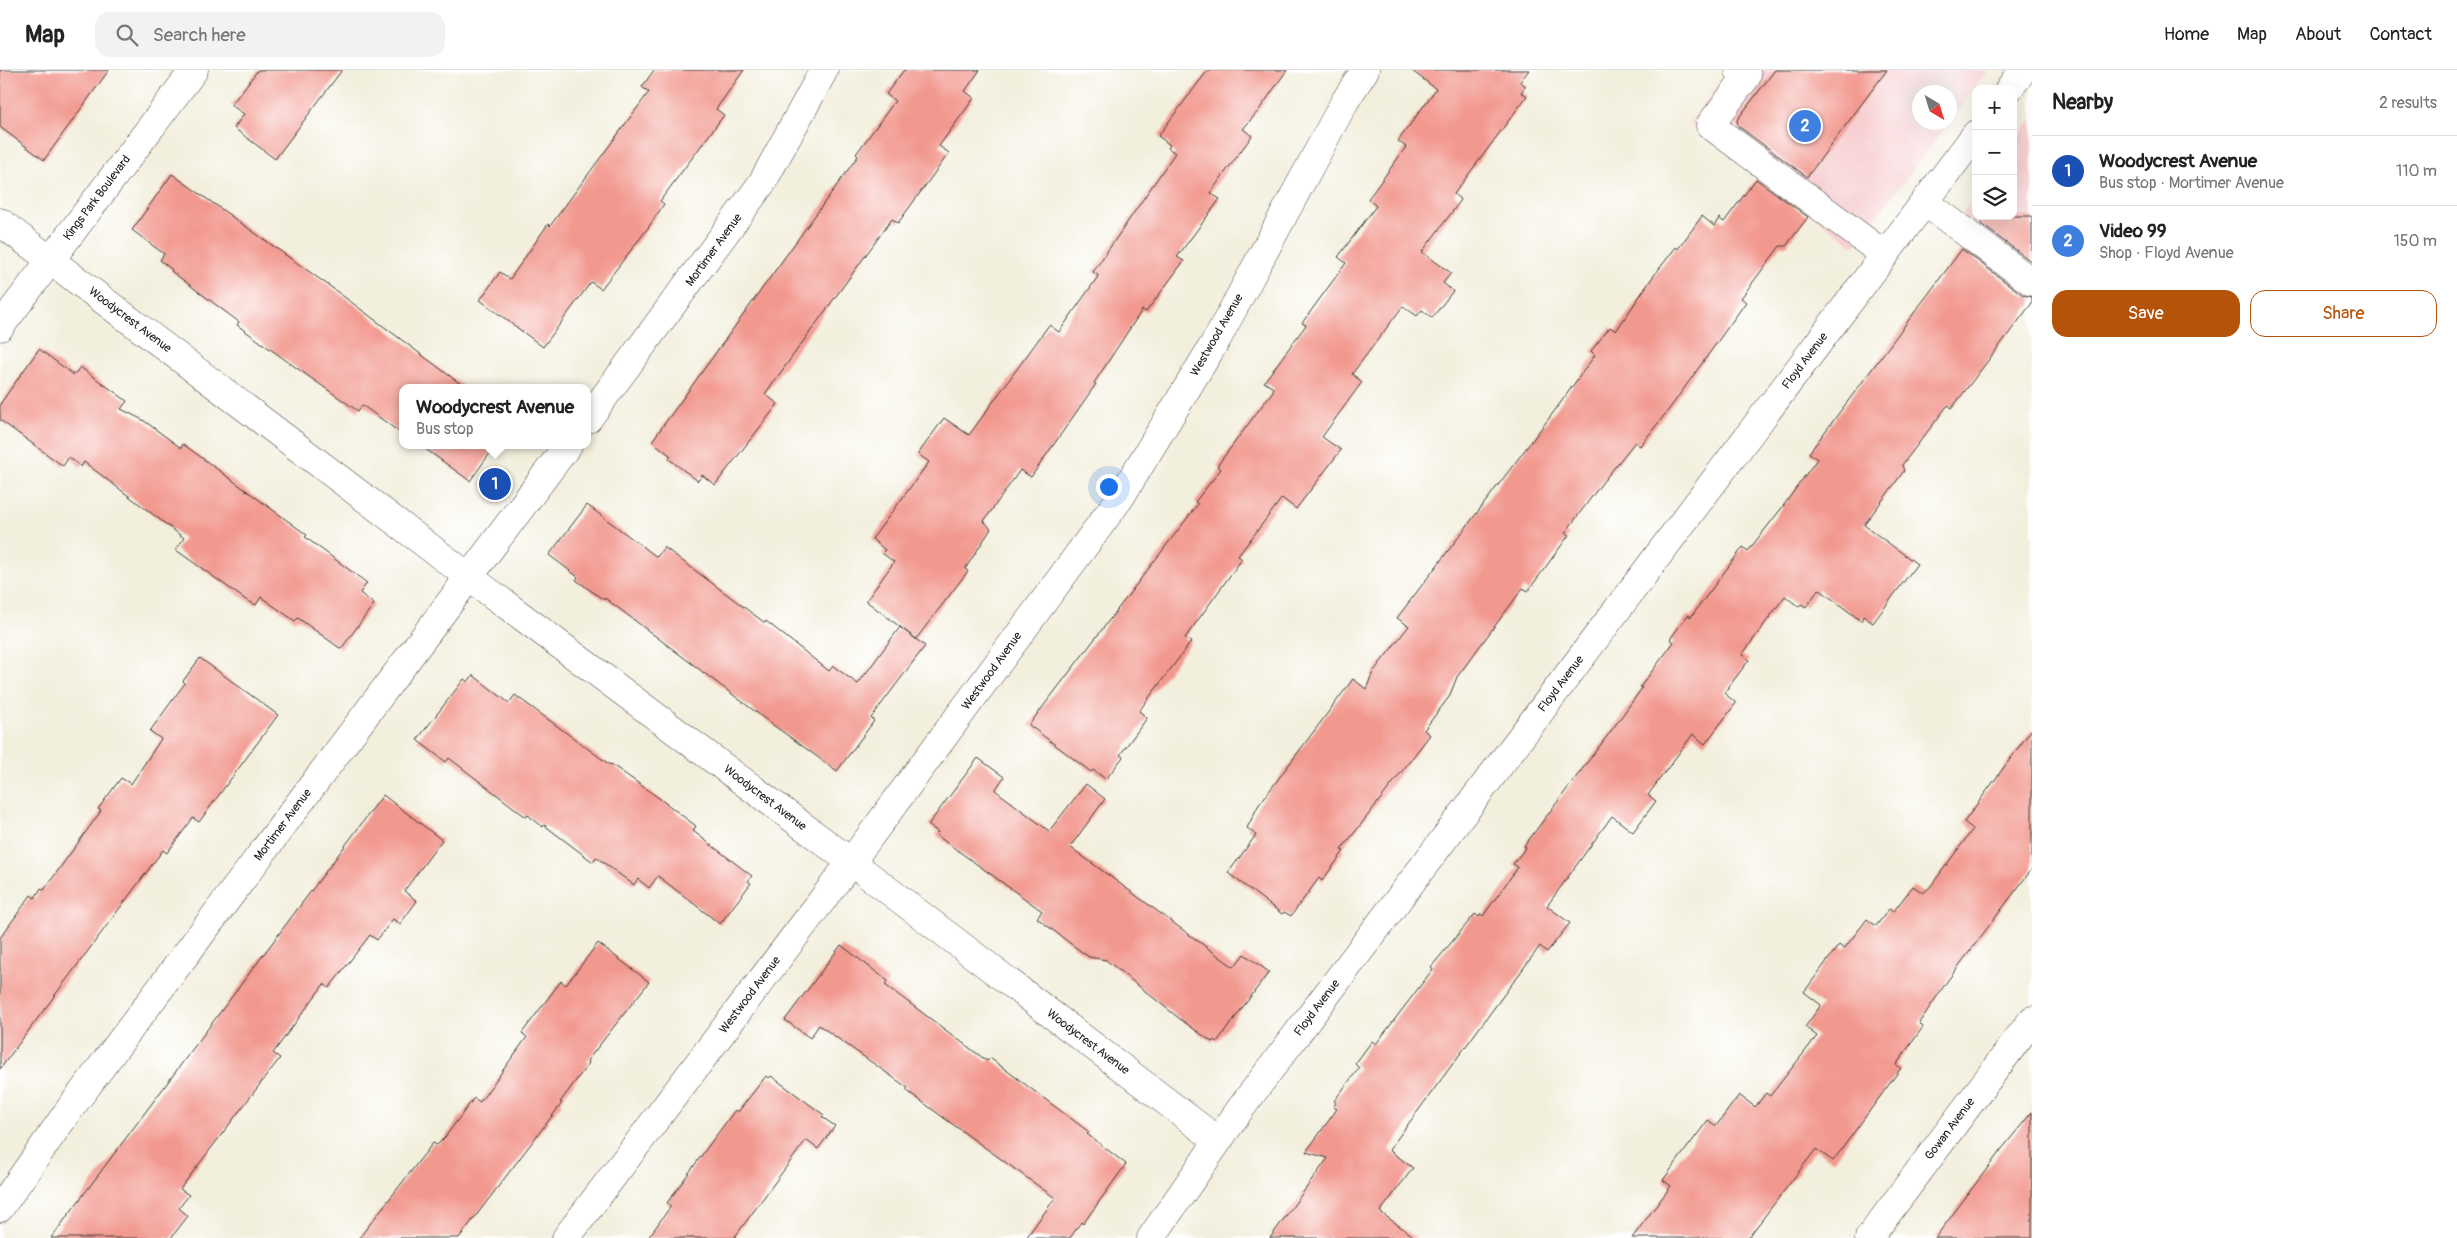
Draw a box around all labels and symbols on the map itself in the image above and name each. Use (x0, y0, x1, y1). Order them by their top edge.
north arrow (1912, 85, 1957, 130)
pin: 2 (1789, 107, 1821, 145)
street label: Kings Park Boulevard (60, 152, 134, 243)
street label: Mortimer Avenue (683, 211, 746, 289)
street label: Woodycrest Avenue (86, 284, 174, 356)
street label: Westwood Avenue (1187, 291, 1247, 379)
street label: Floyd Avenue (1779, 330, 1831, 392)
pin: 1 (479, 465, 511, 503)
your location (1096, 474, 1122, 500)
street label: Westwood Avenue (959, 629, 1025, 713)
street label: Floyd Avenue (1535, 653, 1587, 715)
street label: Woodycrest Avenue (721, 762, 809, 834)
street label: Mortimer Avenue (251, 786, 315, 864)
street label: Westwood Avenue (716, 953, 784, 1037)
street label: Floyd Avenue (1291, 977, 1343, 1039)
street label: Woodycrest Avenue (1044, 1006, 1132, 1078)
street label: Gowan Avenue (1922, 1095, 1978, 1163)

